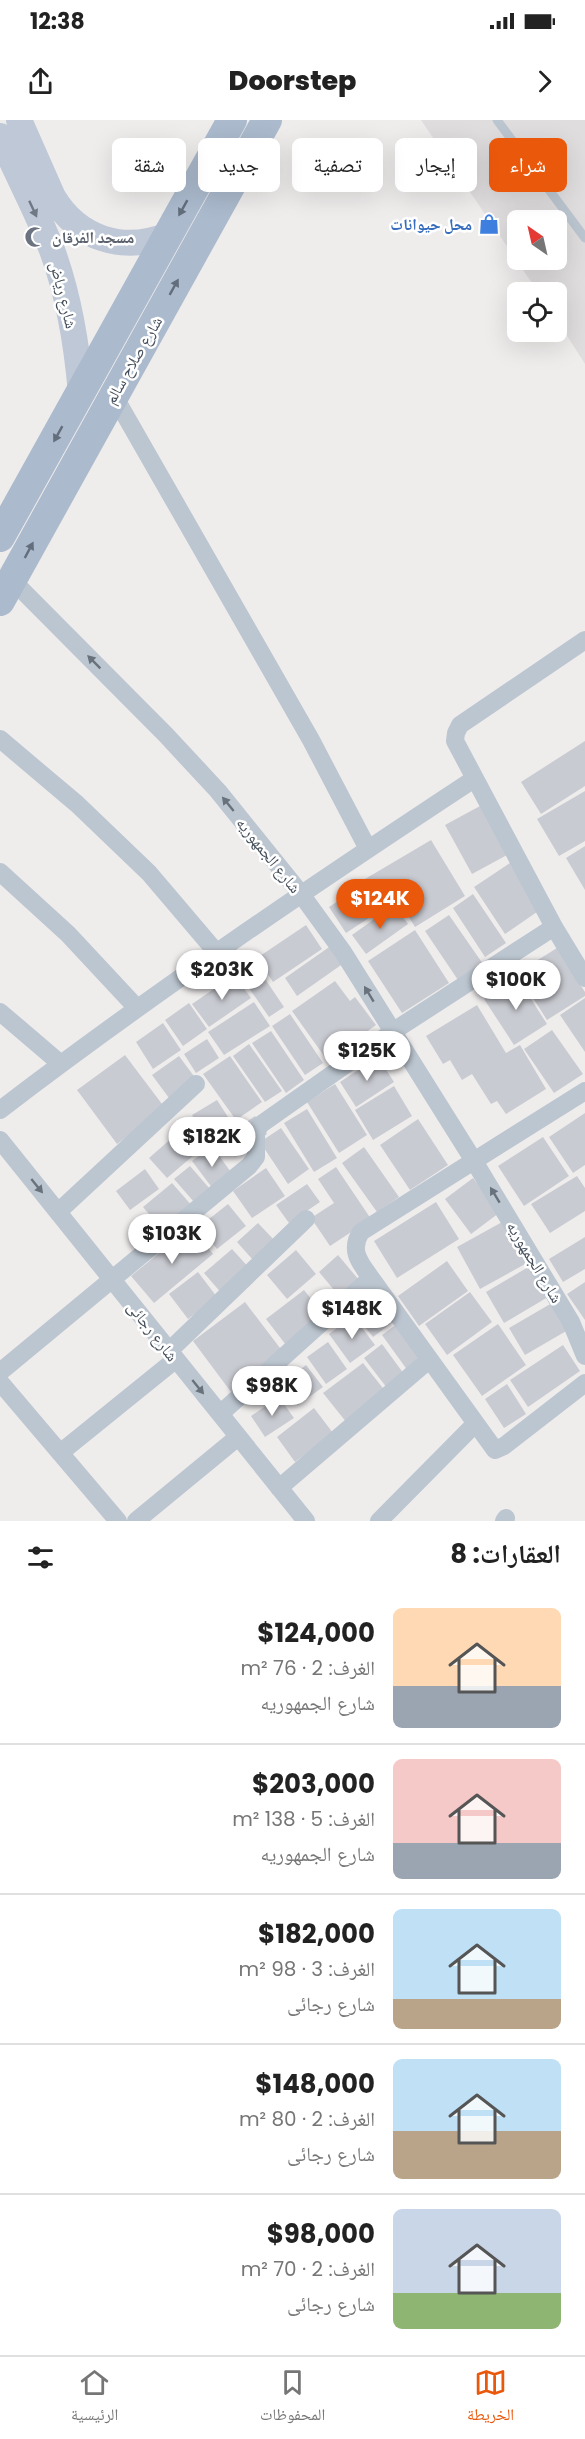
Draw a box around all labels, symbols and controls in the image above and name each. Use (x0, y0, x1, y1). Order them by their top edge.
text: 12:38 (30, 6, 85, 37)
text: Doorstep (229, 62, 356, 99)
icon: share (24, 65, 57, 98)
icon: forward (528, 65, 561, 98)
chip: شقة (112, 138, 186, 192)
chip: جديد (198, 138, 280, 192)
chip: تصفية (292, 138, 383, 192)
chip: إيجار (395, 138, 477, 192)
chip: شراء (489, 138, 567, 192)
one-way arrow (28, 200, 37, 217)
one-way arrow (178, 200, 188, 217)
north arrow (507, 210, 567, 270)
map controls (507, 210, 567, 342)
shop icon: محل حيوانات (477, 212, 501, 236)
place label: محل حيوانات (390, 213, 472, 236)
mosque icon: مسجد الفرقان (23, 225, 47, 249)
place label: مسجد الفرقان (52, 226, 134, 249)
street label: شارع رياض (44, 259, 83, 331)
one-way arrow (169, 279, 179, 296)
button: locate (507, 282, 567, 342)
street label: شارع صلاح سالم (99, 312, 168, 408)
one-way arrow (53, 425, 63, 442)
one-way arrow (24, 541, 34, 558)
one-way arrow (88, 656, 102, 670)
one-way arrow (222, 796, 235, 812)
street label: شارع الجمهوريه (231, 812, 306, 898)
pin: $124K (338, 879, 422, 930)
text: $124K (350, 884, 410, 912)
pin: $203K (180, 950, 264, 1001)
text: $203K (190, 955, 254, 983)
pin: $100K (474, 960, 558, 1011)
text: $100K (486, 965, 546, 993)
one-way arrow (363, 986, 374, 1002)
pin: $125K (325, 1031, 409, 1082)
text: $125K (337, 1036, 397, 1064)
pin: $182K (170, 1117, 254, 1168)
text: $182K (183, 1122, 242, 1150)
one-way arrow (30, 1178, 43, 1194)
one-way arrow (489, 1187, 500, 1203)
pin: $103K (130, 1214, 214, 1265)
street label: شارع الجمهوريه (501, 1217, 568, 1307)
text: $103K (142, 1219, 202, 1247)
pin: $148K (310, 1289, 394, 1340)
text: $148K (321, 1294, 383, 1322)
street label: شارع رجائى (122, 1296, 183, 1366)
pin: $98K (236, 1366, 308, 1417)
text: $98K (246, 1371, 298, 1399)
one-way arrow (191, 1379, 204, 1394)
text: العقارات: 8 (450, 1536, 561, 1572)
icon: filters (24, 1541, 57, 1574)
text: $124,000 (257, 1615, 375, 1651)
icon: home (441, 1632, 513, 1704)
text: الغرف: 2 · 76 m² (240, 1654, 375, 1682)
text: شارع الجمهوريه (260, 1689, 375, 1717)
text: $203,000 (252, 1766, 375, 1802)
icon: home (441, 1783, 513, 1855)
text: الغرف: 5 · 138 m² (232, 1805, 375, 1833)
text: شارع الجمهوريه (260, 1840, 375, 1868)
text: $182,000 (258, 1916, 375, 1952)
icon: home (441, 1933, 513, 2005)
text: الغرف: 3 · 98 m² (239, 1955, 375, 1983)
text: شارع رجائى (287, 1990, 375, 2018)
text: $148,000 (255, 2066, 375, 2102)
icon: home (441, 2083, 513, 2155)
text: الغرف: 2 · 80 m² (239, 2105, 375, 2133)
text: شارع رجائى (287, 2140, 375, 2168)
text: $98,000 (267, 2216, 375, 2252)
icon: home (441, 2233, 513, 2305)
text: الغرف: 2 · 70 m² (241, 2255, 375, 2283)
text: شارع رجائى (287, 2290, 375, 2318)
tab: الرئيسية (71, 2366, 118, 2430)
tab: المحفوظات (260, 2366, 325, 2430)
tab: الخريطة (467, 2366, 514, 2430)

